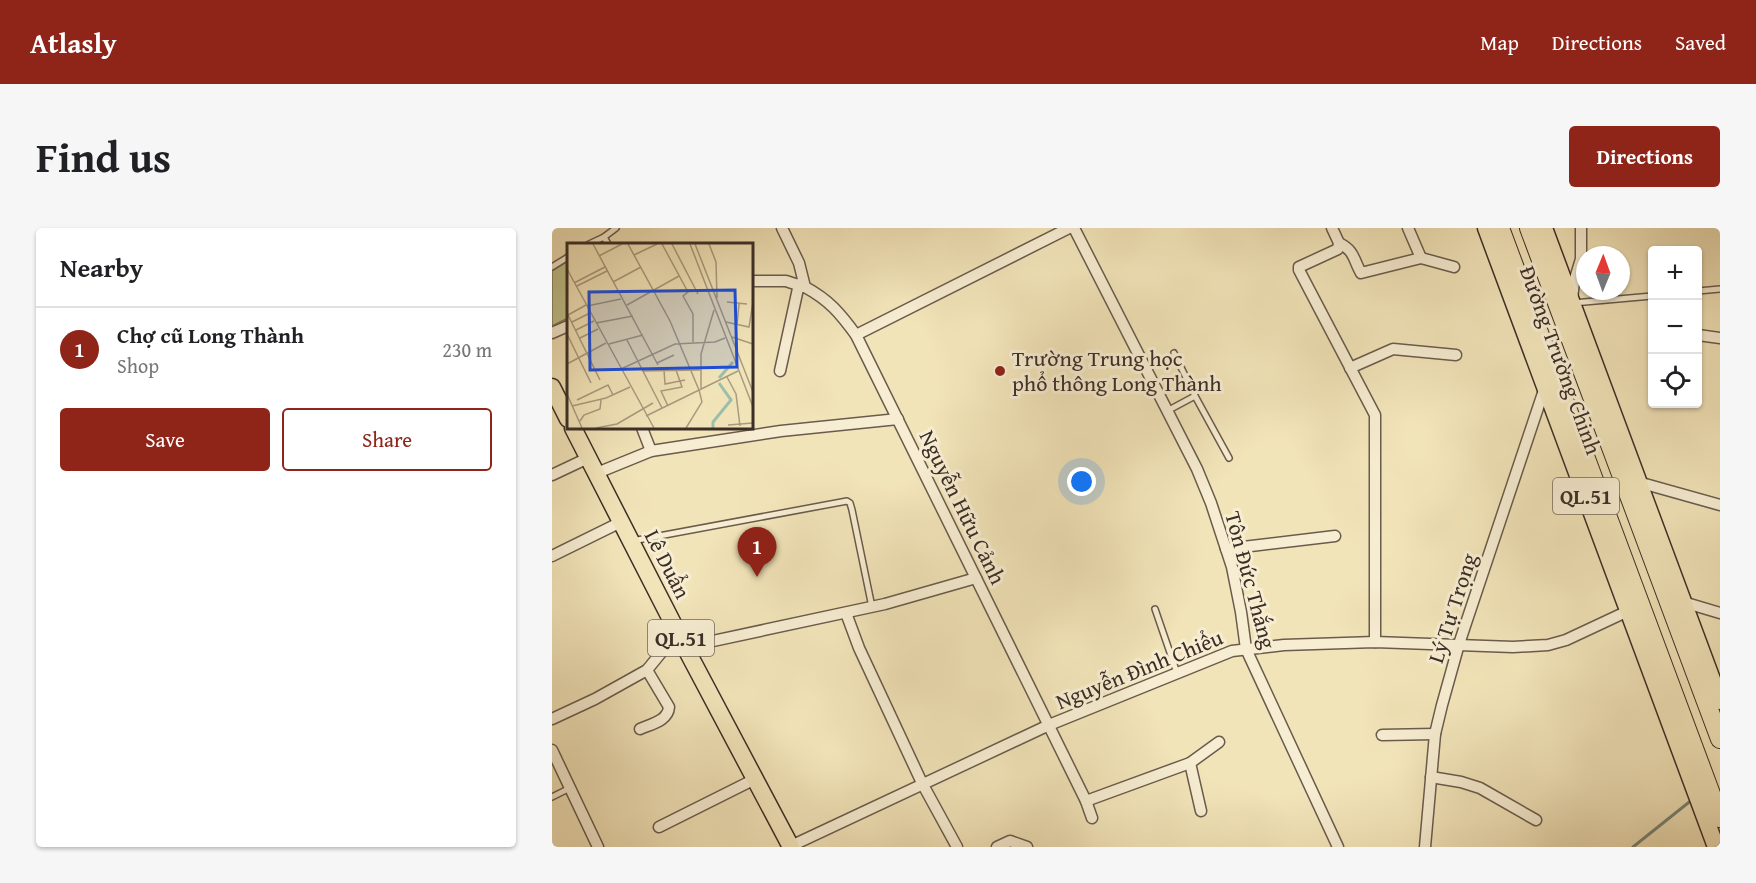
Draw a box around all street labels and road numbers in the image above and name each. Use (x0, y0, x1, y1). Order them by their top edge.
street label: Đường Trường Chinh (1512, 261, 1610, 459)
street label: Nguyễn Hữu Cảnh (912, 424, 1015, 590)
road number: QL.51 (1553, 478, 1619, 514)
street label: Tôn Đức Thắng (1217, 508, 1285, 652)
street label: Lê Duẩn (637, 524, 699, 605)
street label: Lý Tự Trọng (1419, 549, 1485, 667)
road number: QL.51 (648, 620, 714, 656)
street label: Nguyễn Đình Chiểu (1051, 621, 1227, 717)

